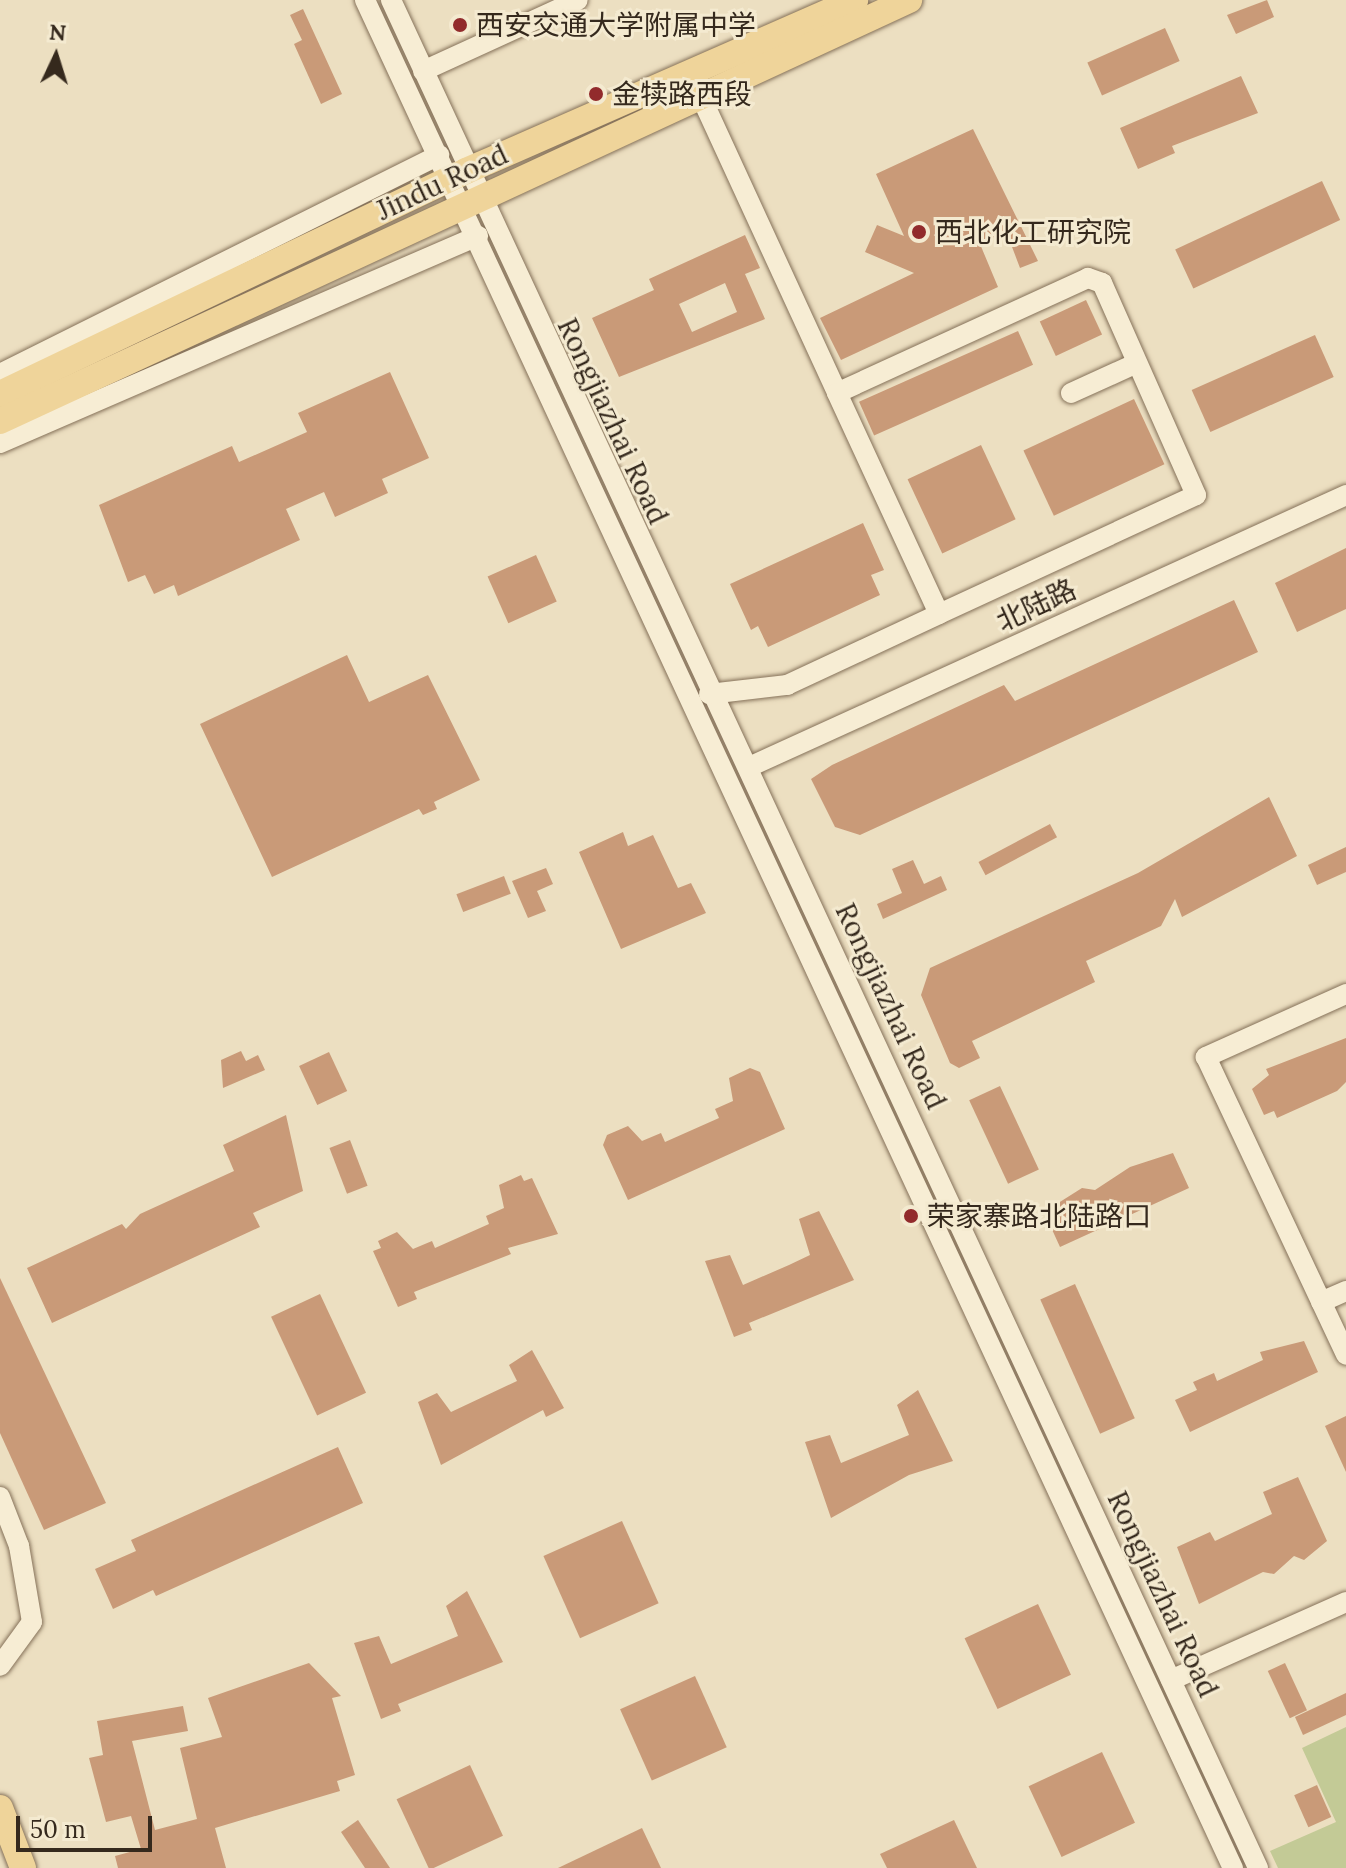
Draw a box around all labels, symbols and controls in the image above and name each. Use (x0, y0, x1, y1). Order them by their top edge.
place label: 西安交通大学附属中学 (476, 8, 756, 42)
north arrow (16, 16, 96, 96)
marker: 西安交通大学附属中学 (451, 16, 469, 34)
text: N (48, 17, 67, 47)
place label: 金犊路西段 (612, 77, 752, 111)
marker: 金犊路西段 (587, 85, 605, 103)
street label: Jindu Road (371, 137, 513, 227)
place label: 西北化工研究院 (935, 215, 1131, 249)
marker: 西北化工研究院 (910, 223, 928, 241)
street label: Rongjiazhai Road (551, 313, 675, 529)
street label: 北陆路 (991, 572, 1081, 638)
street label: Rongjiazhai Road (829, 898, 953, 1114)
place label: 荣家寨路北陆路口 (927, 1199, 1151, 1233)
marker: 荣家寨路北陆路口 (902, 1207, 920, 1225)
street label: Rongjiazhai Road (1101, 1486, 1225, 1702)
scale bar (20, 1800, 156, 1850)
text: 50 m (30, 1814, 86, 1845)

